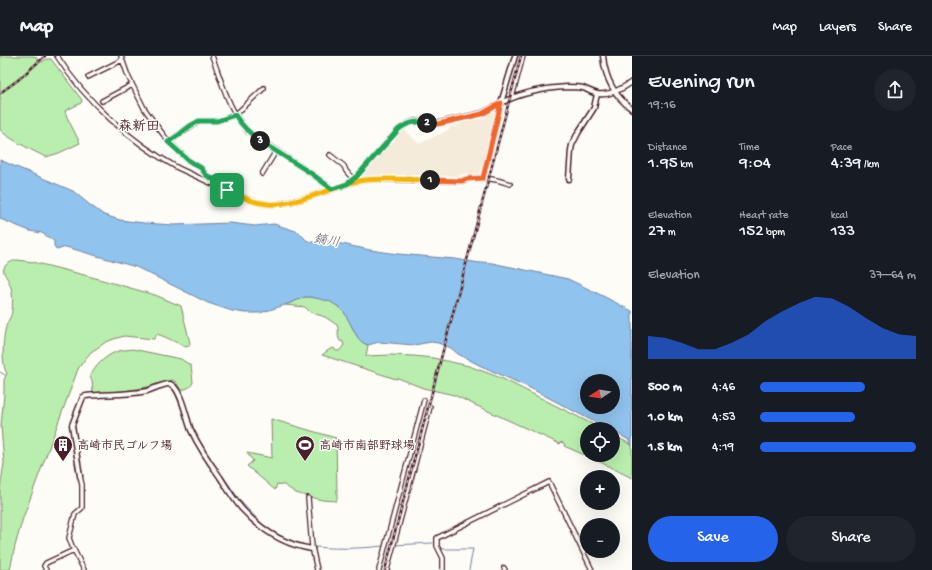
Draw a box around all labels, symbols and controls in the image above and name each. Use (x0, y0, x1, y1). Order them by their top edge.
text: Map (20, 16, 53, 39)
text: Map (773, 19, 797, 36)
text: Layers (819, 19, 856, 36)
text: Share (878, 19, 912, 36)
button: share (874, 69, 916, 111)
text: Evening run (648, 70, 755, 96)
text: 19:16 (648, 98, 676, 113)
pin: 2 (417, 113, 437, 133)
text: 2 (424, 117, 430, 129)
district label: 森新田 (118, 119, 160, 136)
pin: 3 (250, 131, 270, 151)
text: 3 (257, 135, 263, 147)
text: Distance (648, 142, 687, 154)
text: Time (739, 142, 759, 154)
text: Pace (831, 142, 852, 154)
text: 1.95 (648, 154, 678, 174)
text: 9:04 (739, 154, 771, 174)
text: 4:39 (831, 154, 861, 174)
text: km (678, 159, 693, 171)
text: /km (861, 159, 879, 171)
pin: 1 (420, 170, 440, 190)
pin (210, 173, 244, 207)
text: 1 (428, 174, 432, 186)
icon: arrive (216, 179, 238, 201)
text: Elevation (648, 210, 692, 222)
text: Heart rate (739, 210, 789, 222)
text: kcal (831, 210, 848, 222)
text: 27 (648, 222, 665, 242)
text: 152 (739, 222, 763, 242)
text: 133 (831, 222, 855, 242)
text: m (665, 227, 676, 239)
text: bpm (763, 227, 785, 239)
water label: 鏑川 (312, 231, 341, 251)
text: Elevation (648, 268, 700, 283)
text: 37–64 m (869, 268, 916, 283)
north arrow (580, 374, 620, 414)
map controls (580, 374, 620, 558)
text: 500 m (648, 380, 682, 395)
text: 4:46 (712, 380, 735, 395)
text: 1.0 km (648, 410, 683, 425)
text: 4:53 (712, 410, 736, 425)
button: locate (580, 422, 620, 462)
building icon: 高崎市民ゴルフ場 (52, 434, 74, 462)
sports icon: 高崎市南部野球場 (294, 434, 316, 462)
place label: 高崎市民ゴルフ場 (77, 439, 173, 454)
place label: 高崎市南部野球場 (319, 439, 415, 454)
text: 1.5 km (648, 440, 682, 455)
text: 4:19 (712, 440, 734, 455)
button: + (580, 470, 620, 510)
button: Save (648, 516, 778, 562)
button: Share (786, 516, 916, 562)
button: − (580, 518, 620, 558)

